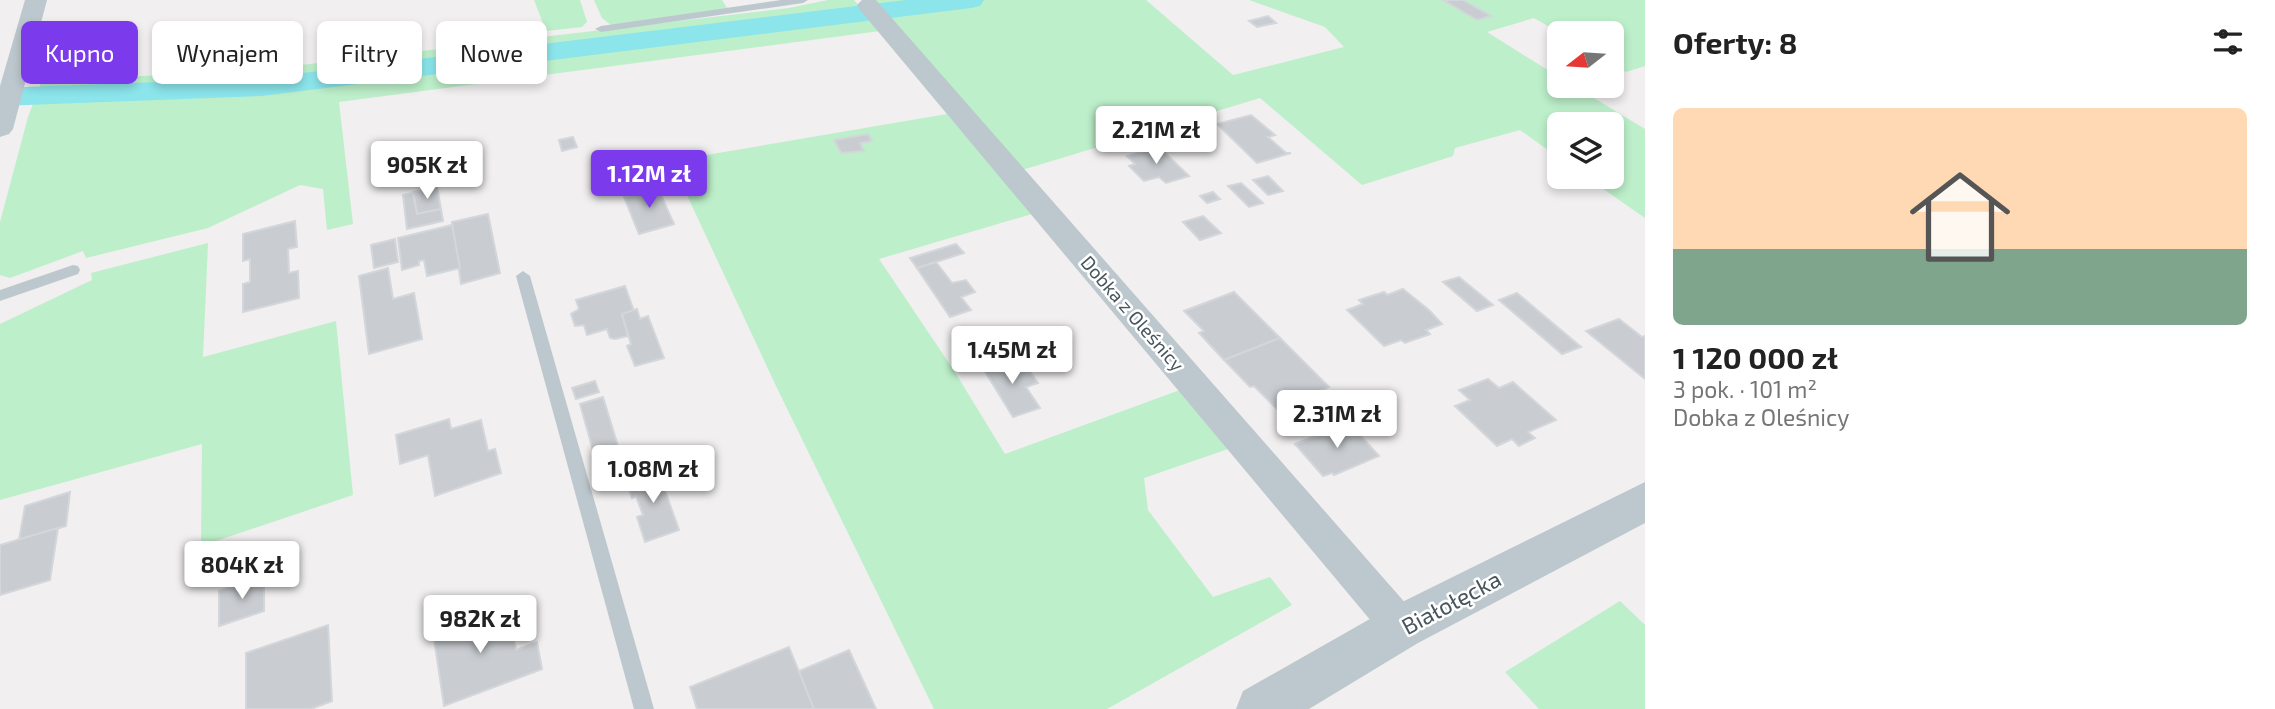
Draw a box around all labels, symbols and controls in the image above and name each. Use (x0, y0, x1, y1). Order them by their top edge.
chip: Kupno (21, 21, 138, 84)
chip: Wynajem (152, 21, 303, 84)
chip: Filtry (317, 21, 422, 84)
chip: Nowe (436, 21, 547, 84)
north arrow (1547, 21, 1624, 98)
map controls (1547, 21, 1624, 189)
icon: filters (2209, 23, 2247, 61)
text: Oferty: 8 (1673, 24, 1797, 60)
pin: 2.21M zł (1084, 106, 1228, 166)
button: layers (1547, 112, 1624, 189)
text: 2.21M zł (1112, 115, 1200, 143)
pin: 905K zł (362, 142, 492, 201)
text: 905K zł (387, 150, 467, 178)
pin: 1.12M zł (577, 150, 721, 210)
icon: home (1897, 154, 2023, 280)
text: 1.12M zł (607, 159, 691, 187)
street label: Dobka z Oleśnicy (1076, 250, 1190, 376)
pin: 1.45M zł (940, 326, 1084, 386)
text: 1.45M zł (967, 335, 1057, 363)
text: 1 120 000 zł (1673, 339, 1838, 375)
text: 3 pok. · 101 m² (1673, 375, 1817, 403)
pin: 2.31M zł (1265, 391, 1409, 450)
text: 2.31M zł (1293, 399, 1381, 427)
text: Dobka z Oleśnicy (1673, 403, 1849, 431)
pin: 1.08M zł (581, 446, 725, 505)
text: 1.08M zł (608, 454, 698, 482)
pin: 804K zł (177, 542, 307, 601)
text: 804K zł (200, 550, 284, 578)
street label: Białołęcka (1396, 564, 1506, 640)
pin: 982K zł (415, 596, 545, 655)
text: 982K zł (440, 604, 520, 632)

